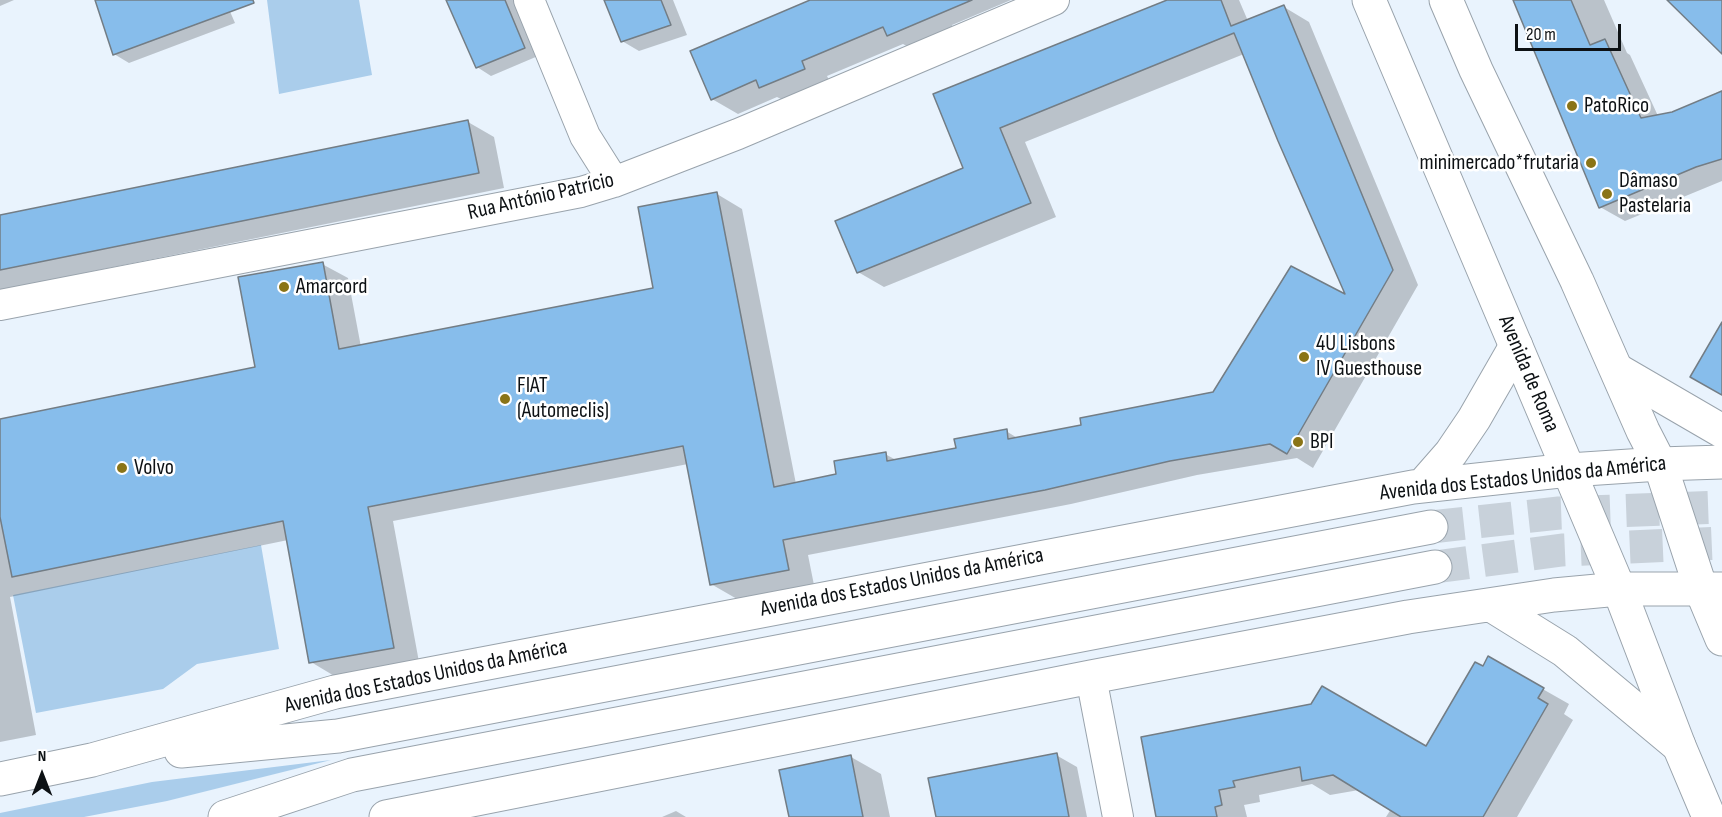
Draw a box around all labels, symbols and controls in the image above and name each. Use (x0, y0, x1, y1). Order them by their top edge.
scale bar (1518, 12, 1624, 50)
text: 20 m (1526, 24, 1556, 45)
place label: PatoRico (1584, 93, 1649, 119)
marker: PatoRico (1565, 99, 1579, 113)
place label: minimercado*frutaria (1420, 150, 1579, 176)
marker: minimercado*frutaria (1584, 156, 1598, 170)
street label: Rua António Patrício (465, 167, 617, 227)
place label: Dâmaso Pastelaria (1619, 168, 1691, 220)
marker: Dâmaso Pastelaria (1600, 187, 1614, 201)
place label: Amarcord (296, 274, 367, 300)
marker: Amarcord (277, 280, 291, 294)
street label: Avenida de Roma (1492, 312, 1564, 436)
place label: 4U Lisbons IV Guesthouse (1316, 331, 1422, 382)
marker: 4U Lisbons IV Guesthouse (1297, 350, 1311, 364)
place label: FIAT (Automeclis) (517, 373, 609, 424)
marker: FIAT (Automeclis) (498, 392, 512, 406)
place label: BPI (1310, 429, 1334, 455)
marker: BPI (1291, 435, 1305, 449)
street label: Avenida dos Estados Unidos da América (1378, 451, 1668, 507)
place label: Volvo (134, 455, 174, 481)
marker: Volvo (115, 461, 129, 475)
street label: Avenida dos Estados Unidos da América (758, 543, 1046, 623)
street label: Avenida dos Estados Unidos da América (282, 634, 570, 720)
north arrow (12, 745, 72, 805)
text: N (38, 747, 46, 766)

